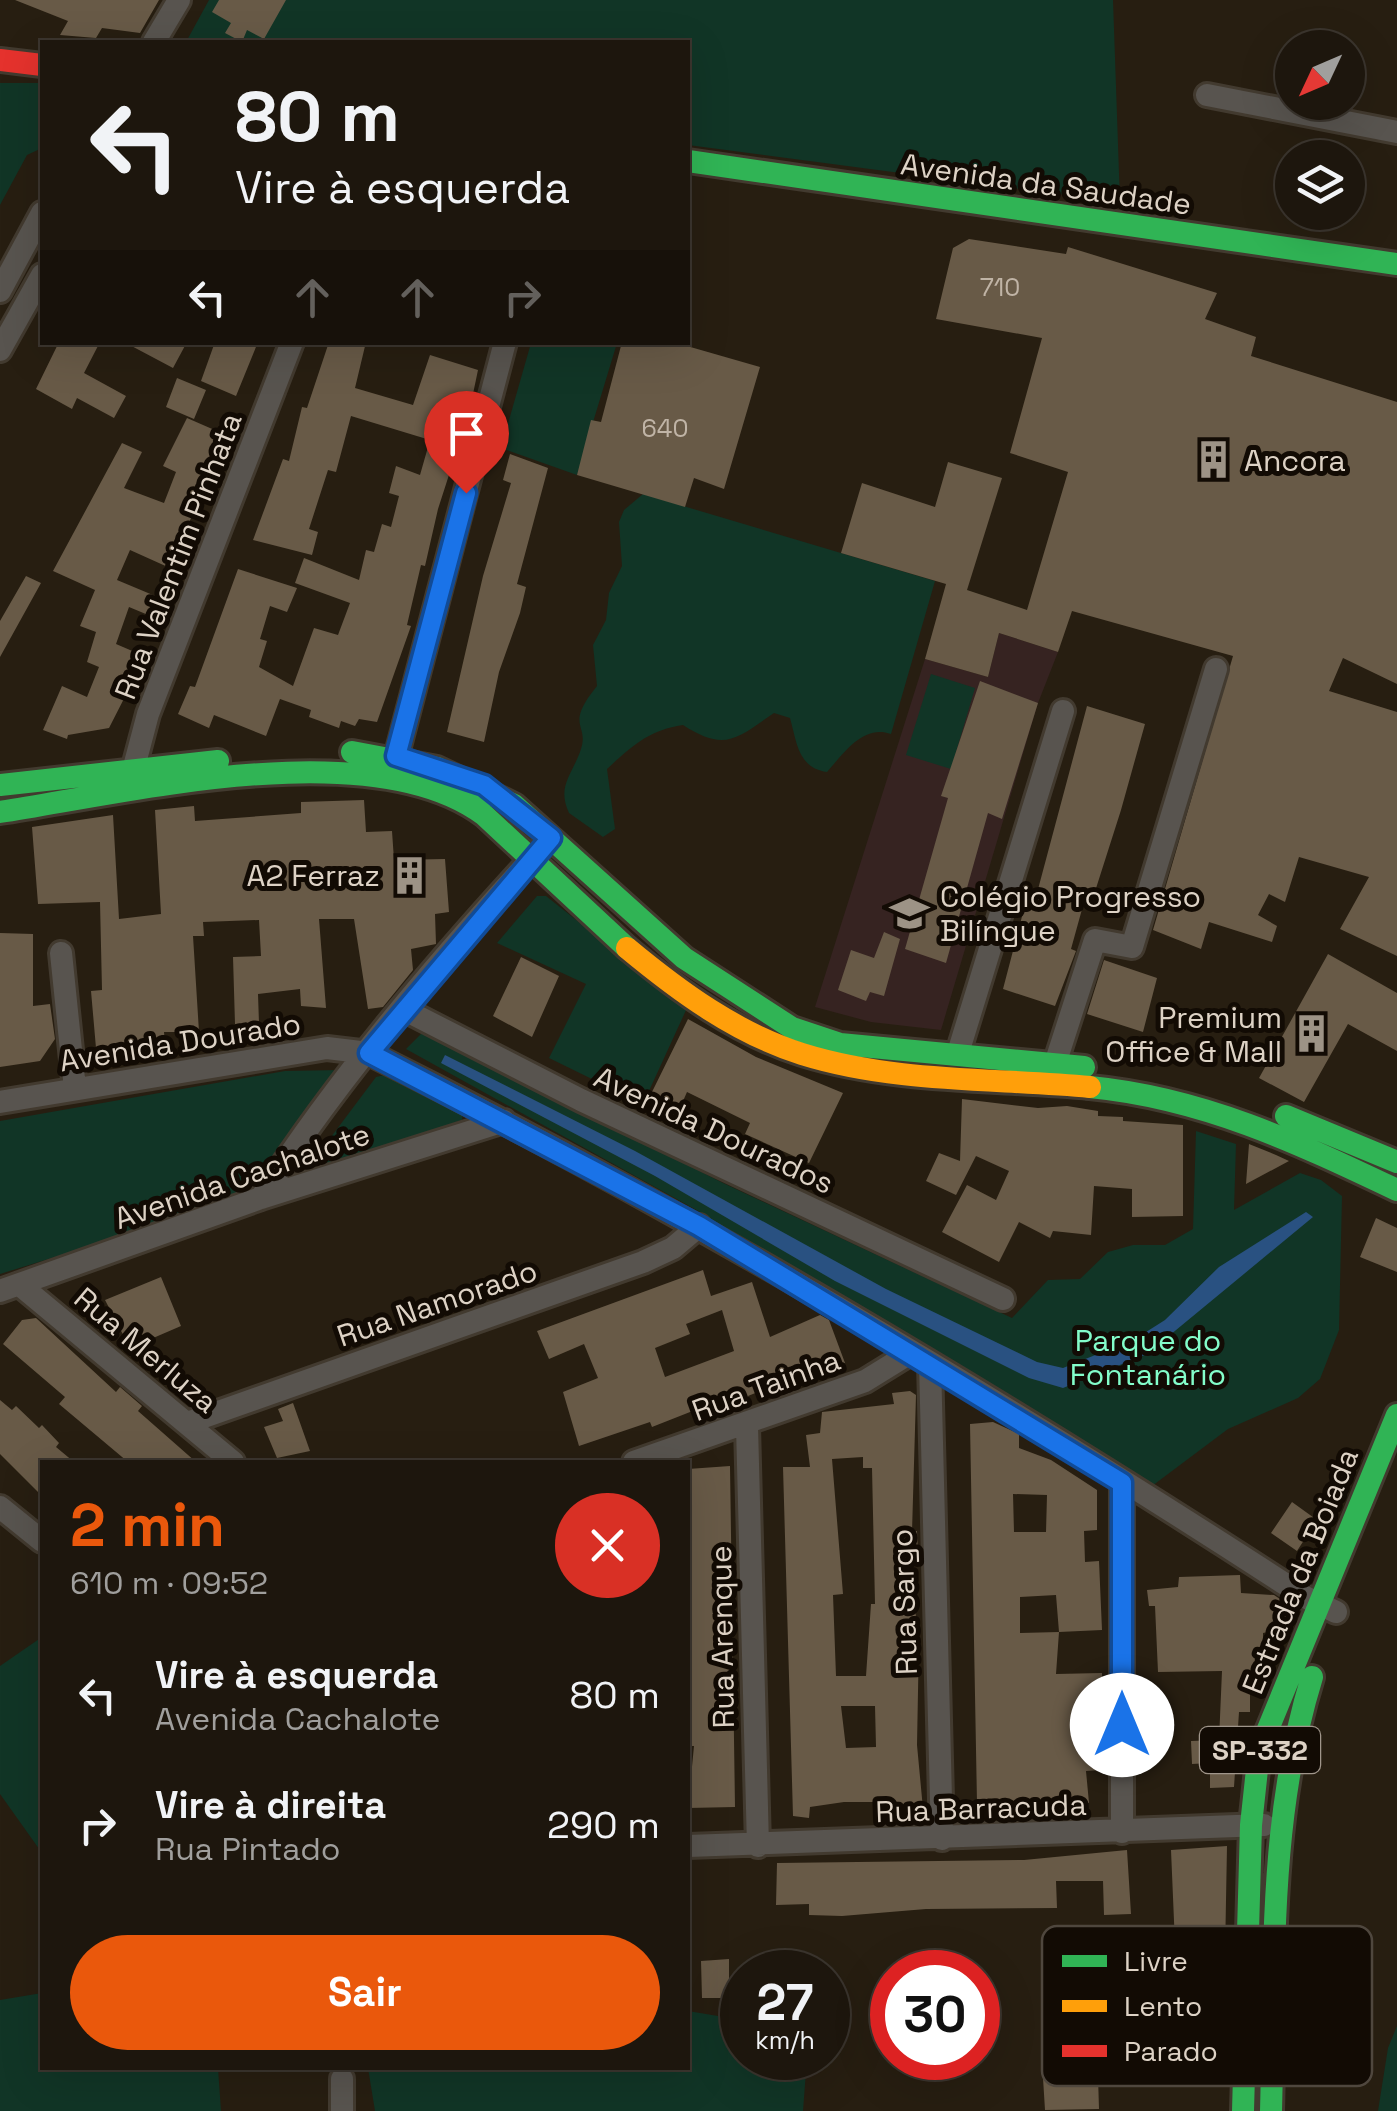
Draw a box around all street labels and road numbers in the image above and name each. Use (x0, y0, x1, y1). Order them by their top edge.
street label: Avenida da Saudade (898, 144, 1194, 224)
street label: Rua Valentim Pinhata (105, 407, 251, 705)
street label: Avenida Dourado (56, 1004, 304, 1080)
street label: Avenida Dourados (588, 1057, 840, 1203)
street label: Avenida Cachalote (109, 1114, 375, 1238)
street label: Rua Namorado (332, 1250, 542, 1356)
street label: Rua Merluza (66, 1279, 226, 1421)
street label: Rua Tainha (686, 1340, 846, 1430)
street label: Estrada da Boiada (1233, 1442, 1367, 1700)
street label: Rua Sargo (882, 1528, 926, 1676)
street label: Rua Arenque (701, 1545, 743, 1729)
road number: SP-332 (1200, 1727, 1320, 1773)
street label: Rua Barracuda (875, 1785, 1087, 1831)

